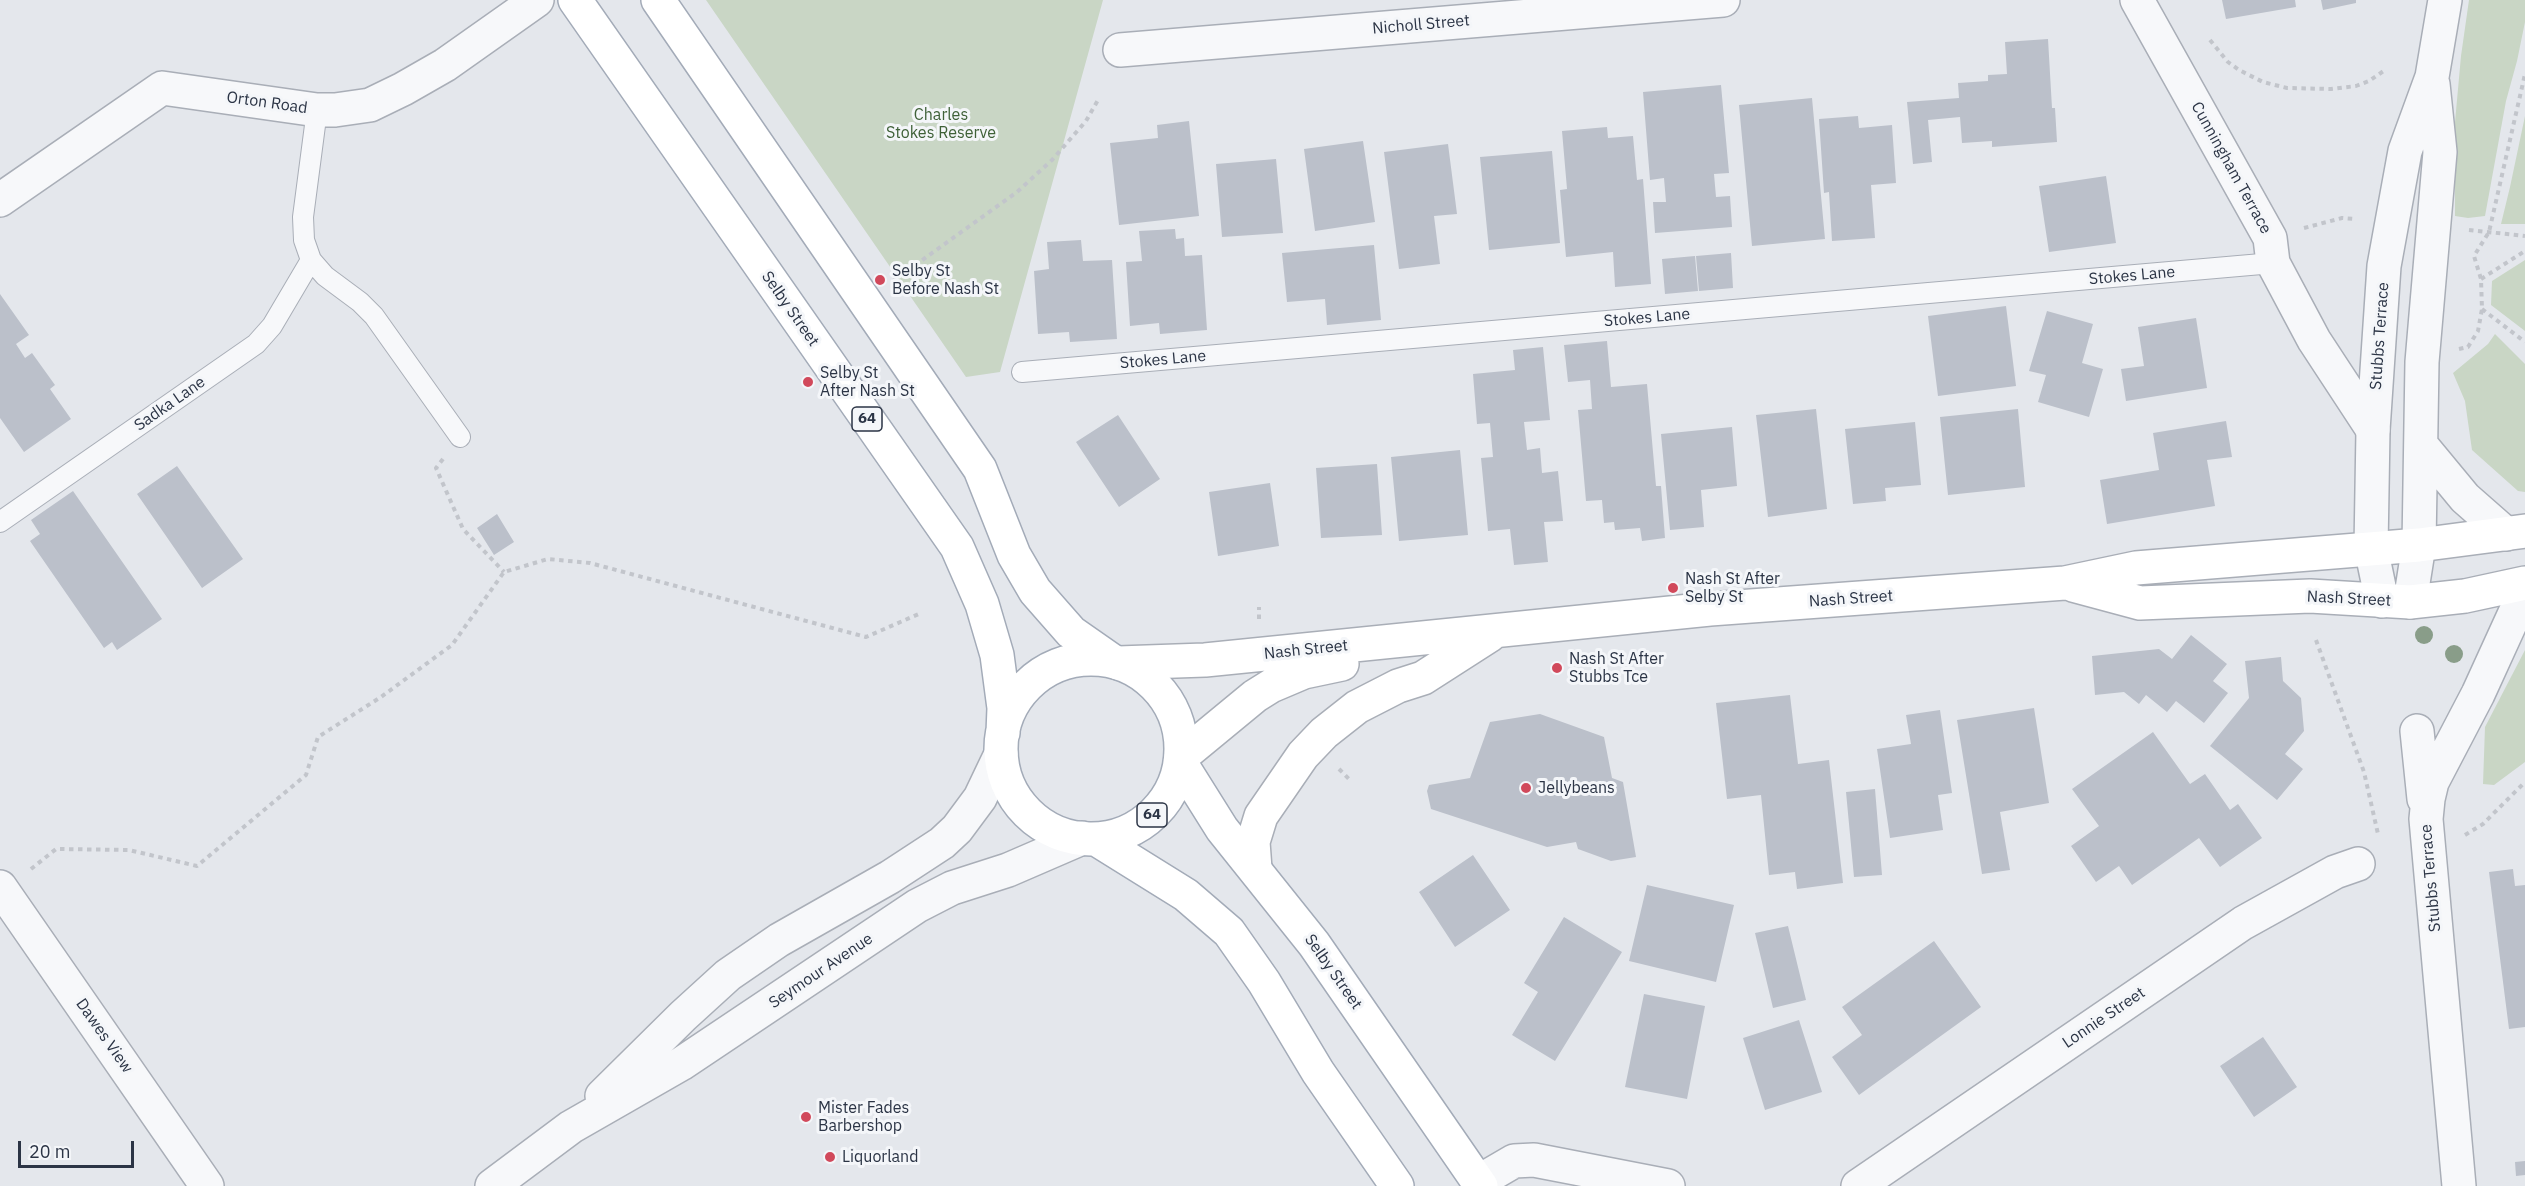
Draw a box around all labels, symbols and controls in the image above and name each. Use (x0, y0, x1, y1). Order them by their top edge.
street label: Nicholl Street (1372, 11, 1470, 39)
street label: Orton Road (225, 88, 309, 118)
street label: Cunningham Terrace (2187, 99, 2275, 237)
park label: Charles Stokes Reserve (886, 105, 996, 143)
place label: Selby St Before Nash St (892, 261, 999, 299)
street label: Stokes Lane (2088, 263, 2176, 289)
street label: Selby Street (757, 268, 823, 350)
marker: Selby St Before Nash St (873, 273, 887, 287)
street label: Stubbs Terrace (2367, 281, 2393, 391)
street label: Stokes Lane (1603, 305, 1691, 331)
street label: Stokes Lane (1119, 347, 1207, 373)
place label: Selby St After Nash St (820, 363, 915, 401)
street label: Sadka Lane (131, 373, 209, 435)
marker: Selby St After Nash St (801, 375, 815, 389)
road number: 64 (852, 407, 882, 431)
place label: Nash St After Selby St (1685, 569, 1780, 607)
marker: Nash St After Selby St (1666, 581, 1680, 595)
street label: Nash Street (1808, 586, 1894, 612)
street label: Nash Street (2306, 587, 2392, 611)
street label: Nash Street (1263, 636, 1349, 664)
place label: Nash St After Stubbs Tce (1569, 649, 1664, 687)
marker: Nash St After Stubbs Tce (1550, 661, 1564, 675)
place label: Jellybeans (1538, 778, 1615, 798)
marker: Jellybeans (1519, 781, 1533, 795)
road number: 64 (1137, 803, 1167, 827)
street label: Stubbs Terrace (2417, 823, 2445, 933)
street label: Seymour Avenue (765, 929, 877, 1013)
street label: Selby Street (1300, 931, 1366, 1013)
street label: Lonnie Street (2059, 983, 2149, 1053)
street label: Dawes View (71, 995, 137, 1077)
place label: Mister Fades Barbershop (818, 1098, 909, 1136)
marker: Mister Fades Barbershop (799, 1110, 813, 1124)
scale bar (21, 1129, 136, 1167)
text: 20 m (29, 1140, 71, 1163)
place label: Liquorland (842, 1147, 918, 1167)
marker: Liquorland (823, 1150, 837, 1164)

